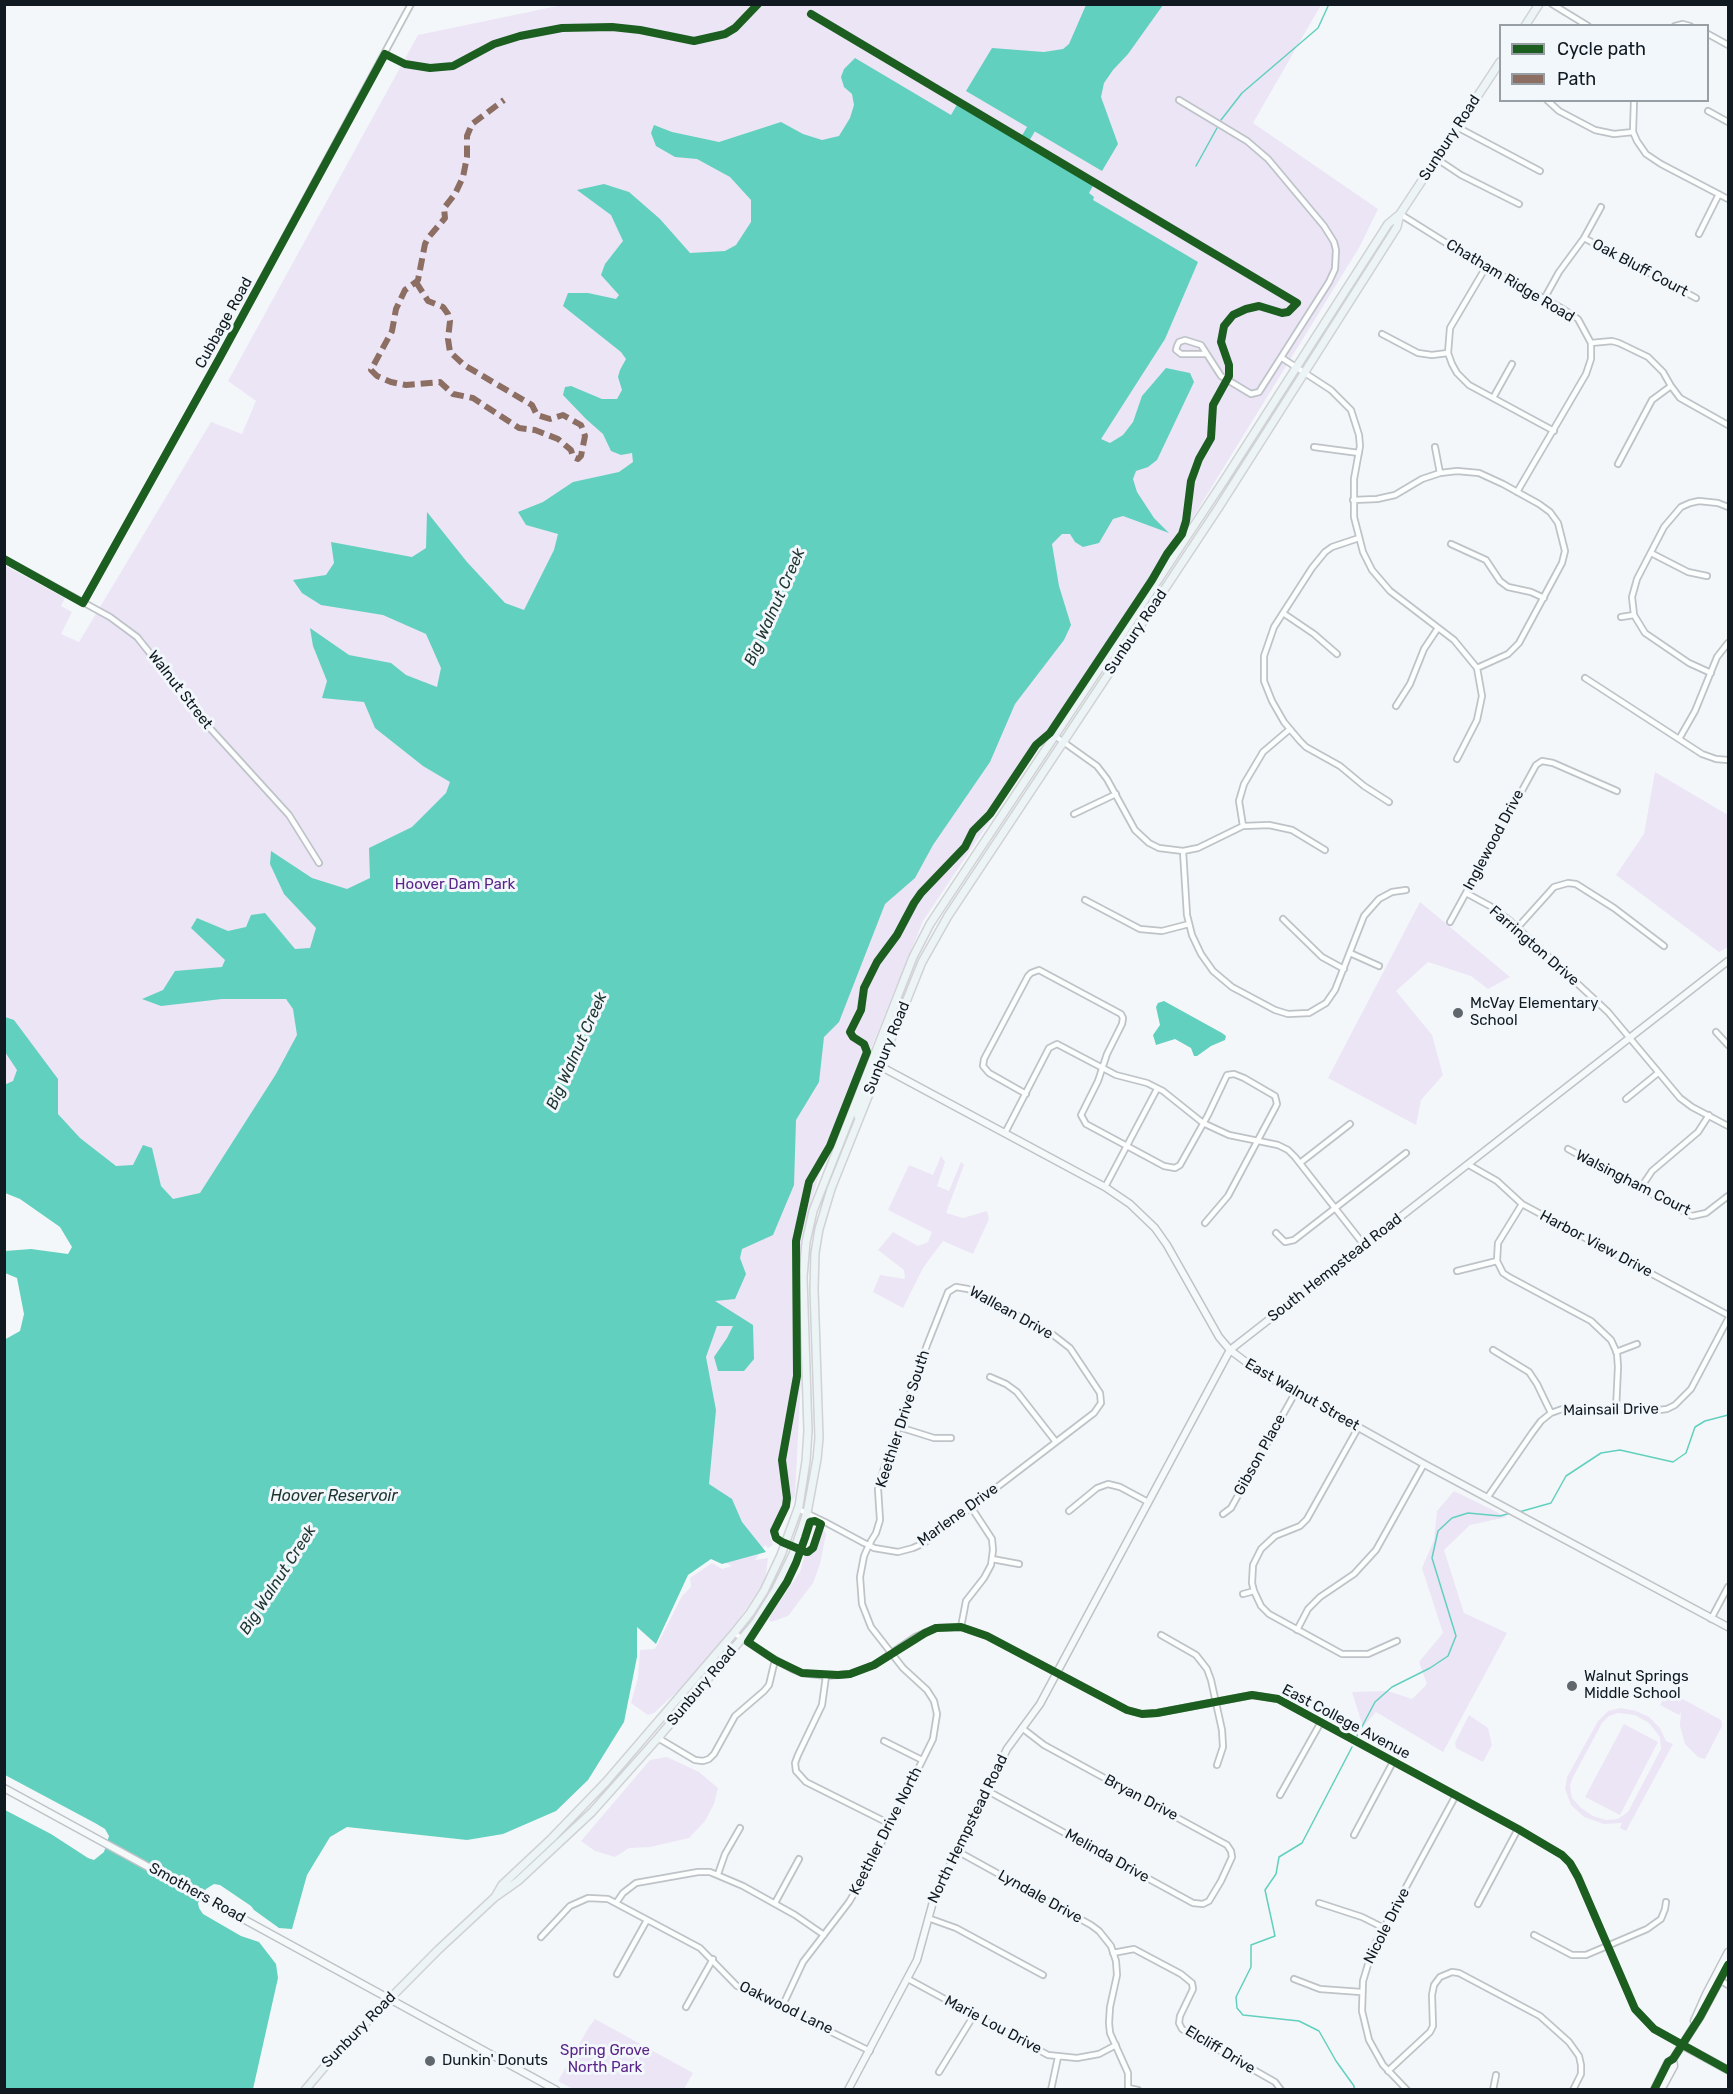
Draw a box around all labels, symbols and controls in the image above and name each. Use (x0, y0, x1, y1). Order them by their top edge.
legend (1499, 24, 1709, 102)
text: Cycle path (1557, 38, 1646, 60)
text: Path (1557, 68, 1596, 90)
street label: Sunbury Road (1416, 92, 1484, 184)
street label: Oak Bluff Court (1589, 235, 1691, 301)
street label: Chatham Ridge Road (1443, 236, 1577, 326)
street label: Cubbage Road (191, 274, 257, 372)
water label: Big Walnut Creek (741, 545, 809, 669)
street label: Sunbury Road (1101, 586, 1171, 678)
street label: Walnut Street (144, 647, 216, 733)
street label: Inglewood Drive (1460, 786, 1528, 894)
park label: Hoover Dam Park (395, 876, 515, 894)
street label: Farrington Drive (1485, 902, 1583, 990)
water label: Big Walnut Creek (543, 989, 611, 1113)
place label: McVay Elementary School (1470, 995, 1599, 1030)
street label: Sunbury Road (860, 999, 914, 1097)
marker: McVay Elementary School (1451, 1006, 1465, 1020)
street label: Walsingham Court (1573, 1146, 1693, 1220)
street label: Harbor View Drive (1537, 1207, 1655, 1281)
street label: South Hempstead Road (1264, 1210, 1406, 1326)
street label: Wallean Drive (966, 1283, 1056, 1343)
street label: Keethler Drive South (872, 1348, 934, 1490)
street label: East Walnut Street (1242, 1355, 1362, 1435)
street label: Mainsail Drive (1563, 1400, 1659, 1420)
street label: Gibson Place (1230, 1411, 1290, 1499)
street label: Marlene Drive (914, 1480, 1002, 1550)
water label: Hoover Reservoir (270, 1486, 398, 1506)
water label: Big Walnut Creek (236, 1522, 320, 1638)
street label: Sunbury Road (663, 1642, 741, 1730)
place label: Walnut Springs Middle School (1584, 1668, 1689, 1703)
marker: Walnut Springs Middle School (1565, 1679, 1579, 1693)
street label: East College Avenue (1279, 1681, 1413, 1763)
street label: North Hempstead Road (924, 1752, 1012, 1906)
street label: Keethler Drive North (846, 1764, 926, 1898)
street label: Bryan Drive (1101, 1771, 1181, 1825)
street label: Melinda Drive (1062, 1825, 1152, 1887)
street label: Smothers Road (146, 1859, 248, 1927)
street label: Lyndale Drive (995, 1866, 1085, 1928)
street label: Nicole Drive (1360, 1885, 1414, 1967)
street label: Oakwood Lane (736, 1978, 836, 2038)
street label: Sunbury Road (318, 1988, 400, 2072)
street label: Marie Lou Drive (941, 1992, 1045, 2058)
street label: Elcliff Drive (1182, 2022, 1258, 2078)
park label: Spring Grove North Park (560, 2042, 650, 2077)
place label: Dunkin' Donuts (442, 2052, 548, 2070)
marker: Dunkin' Donuts (423, 2054, 437, 2068)

